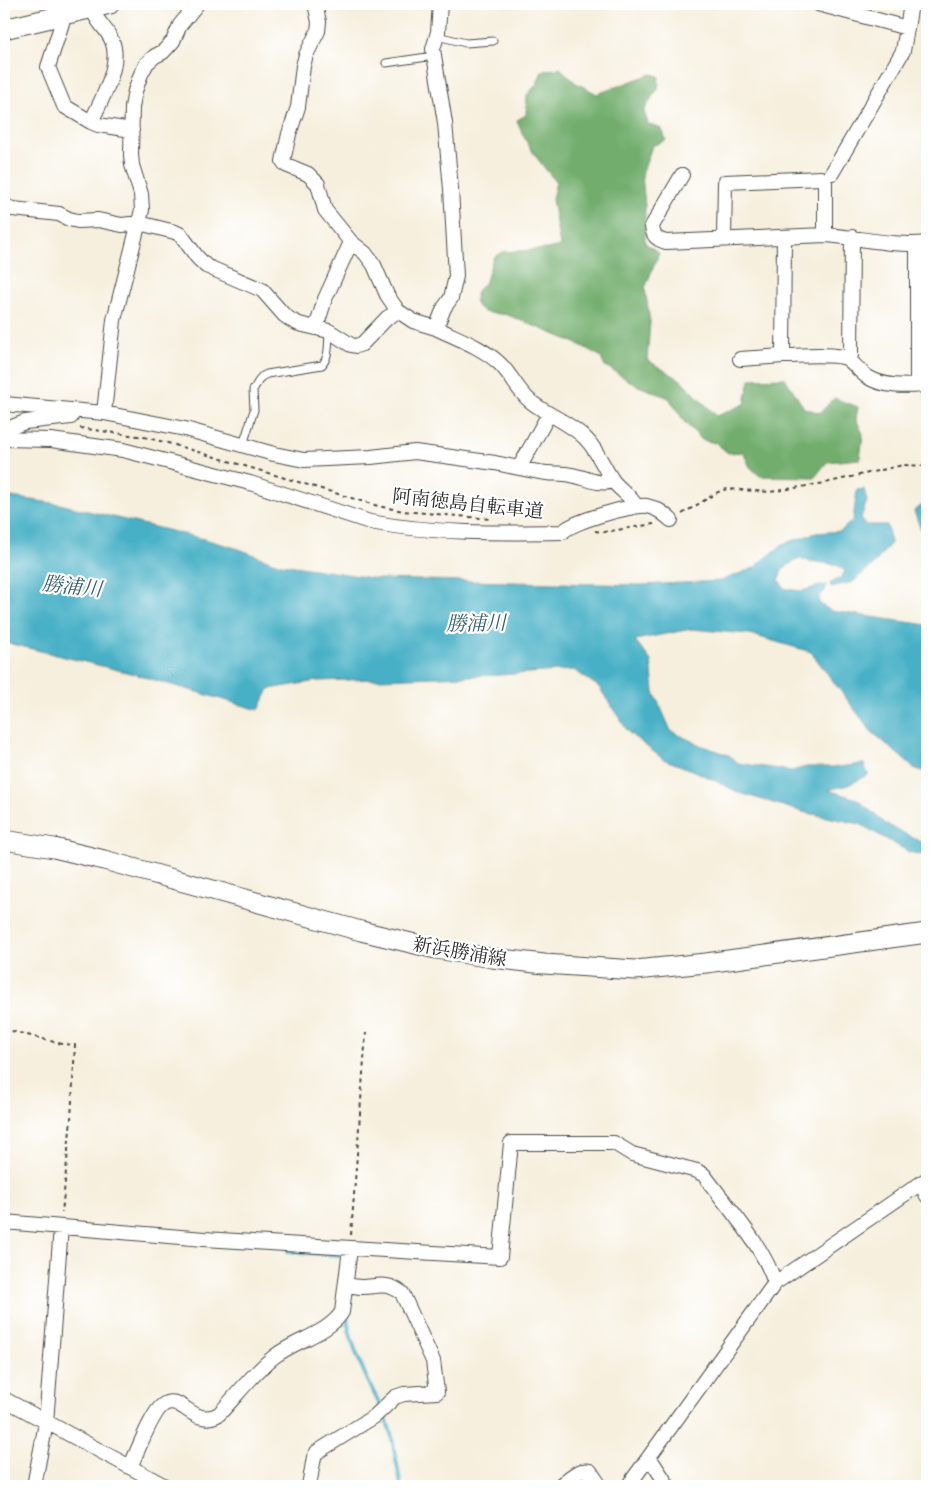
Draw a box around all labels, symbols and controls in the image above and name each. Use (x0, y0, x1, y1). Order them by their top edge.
street label: 阿南徳島自転車道 (391, 485, 545, 524)
water label: 勝浦川 (41, 572, 105, 603)
water label: 勝浦川 (446, 611, 508, 638)
street label: 新浜勝浦線 (411, 933, 509, 972)

